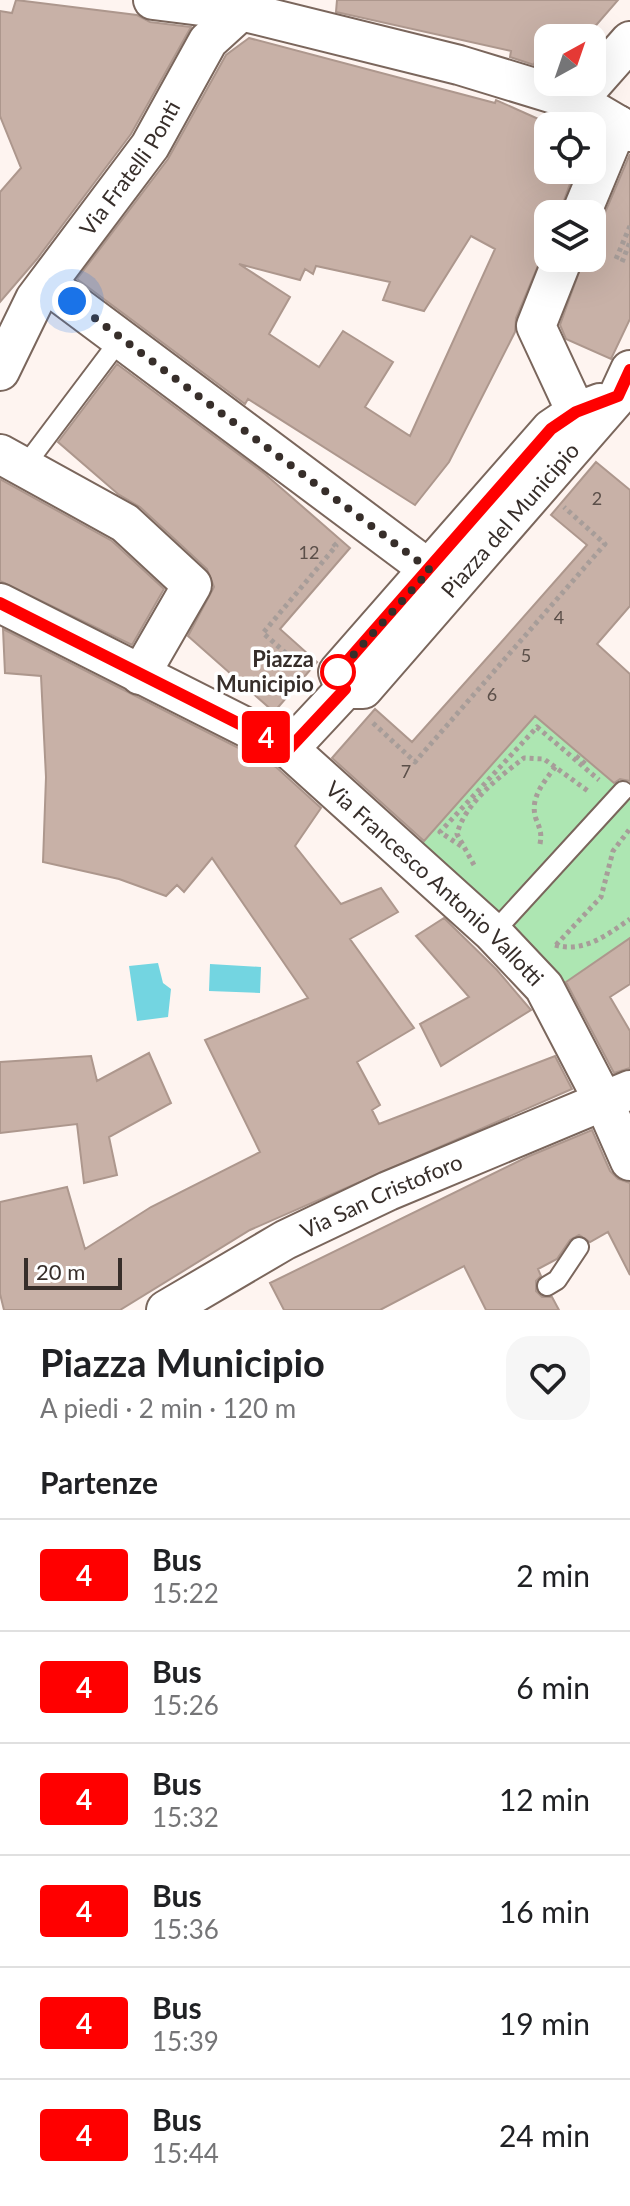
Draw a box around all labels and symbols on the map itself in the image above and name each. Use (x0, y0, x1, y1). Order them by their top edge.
north arrow (534, 24, 606, 96)
street label: Via Fratelli Ponti (73, 96, 185, 241)
your location (52, 281, 92, 321)
street label: Piazza del Municipio (435, 437, 584, 603)
house number: 2 (592, 487, 602, 509)
house number: 12 (299, 541, 319, 563)
house number: 4 (554, 606, 564, 628)
house number: 5 (521, 644, 531, 666)
place label: Piazza Municipio (216, 645, 314, 697)
marker: Piazza Municipio (321, 655, 355, 689)
house number: 6 (487, 683, 497, 705)
line badge: 4 (240, 711, 292, 763)
house number: 7 (401, 760, 411, 782)
street label: Via Francesco Antonio Vallotti (321, 775, 550, 991)
street label: Via San Cristoforo (296, 1148, 466, 1244)
scale bar (24, 1254, 122, 1290)

